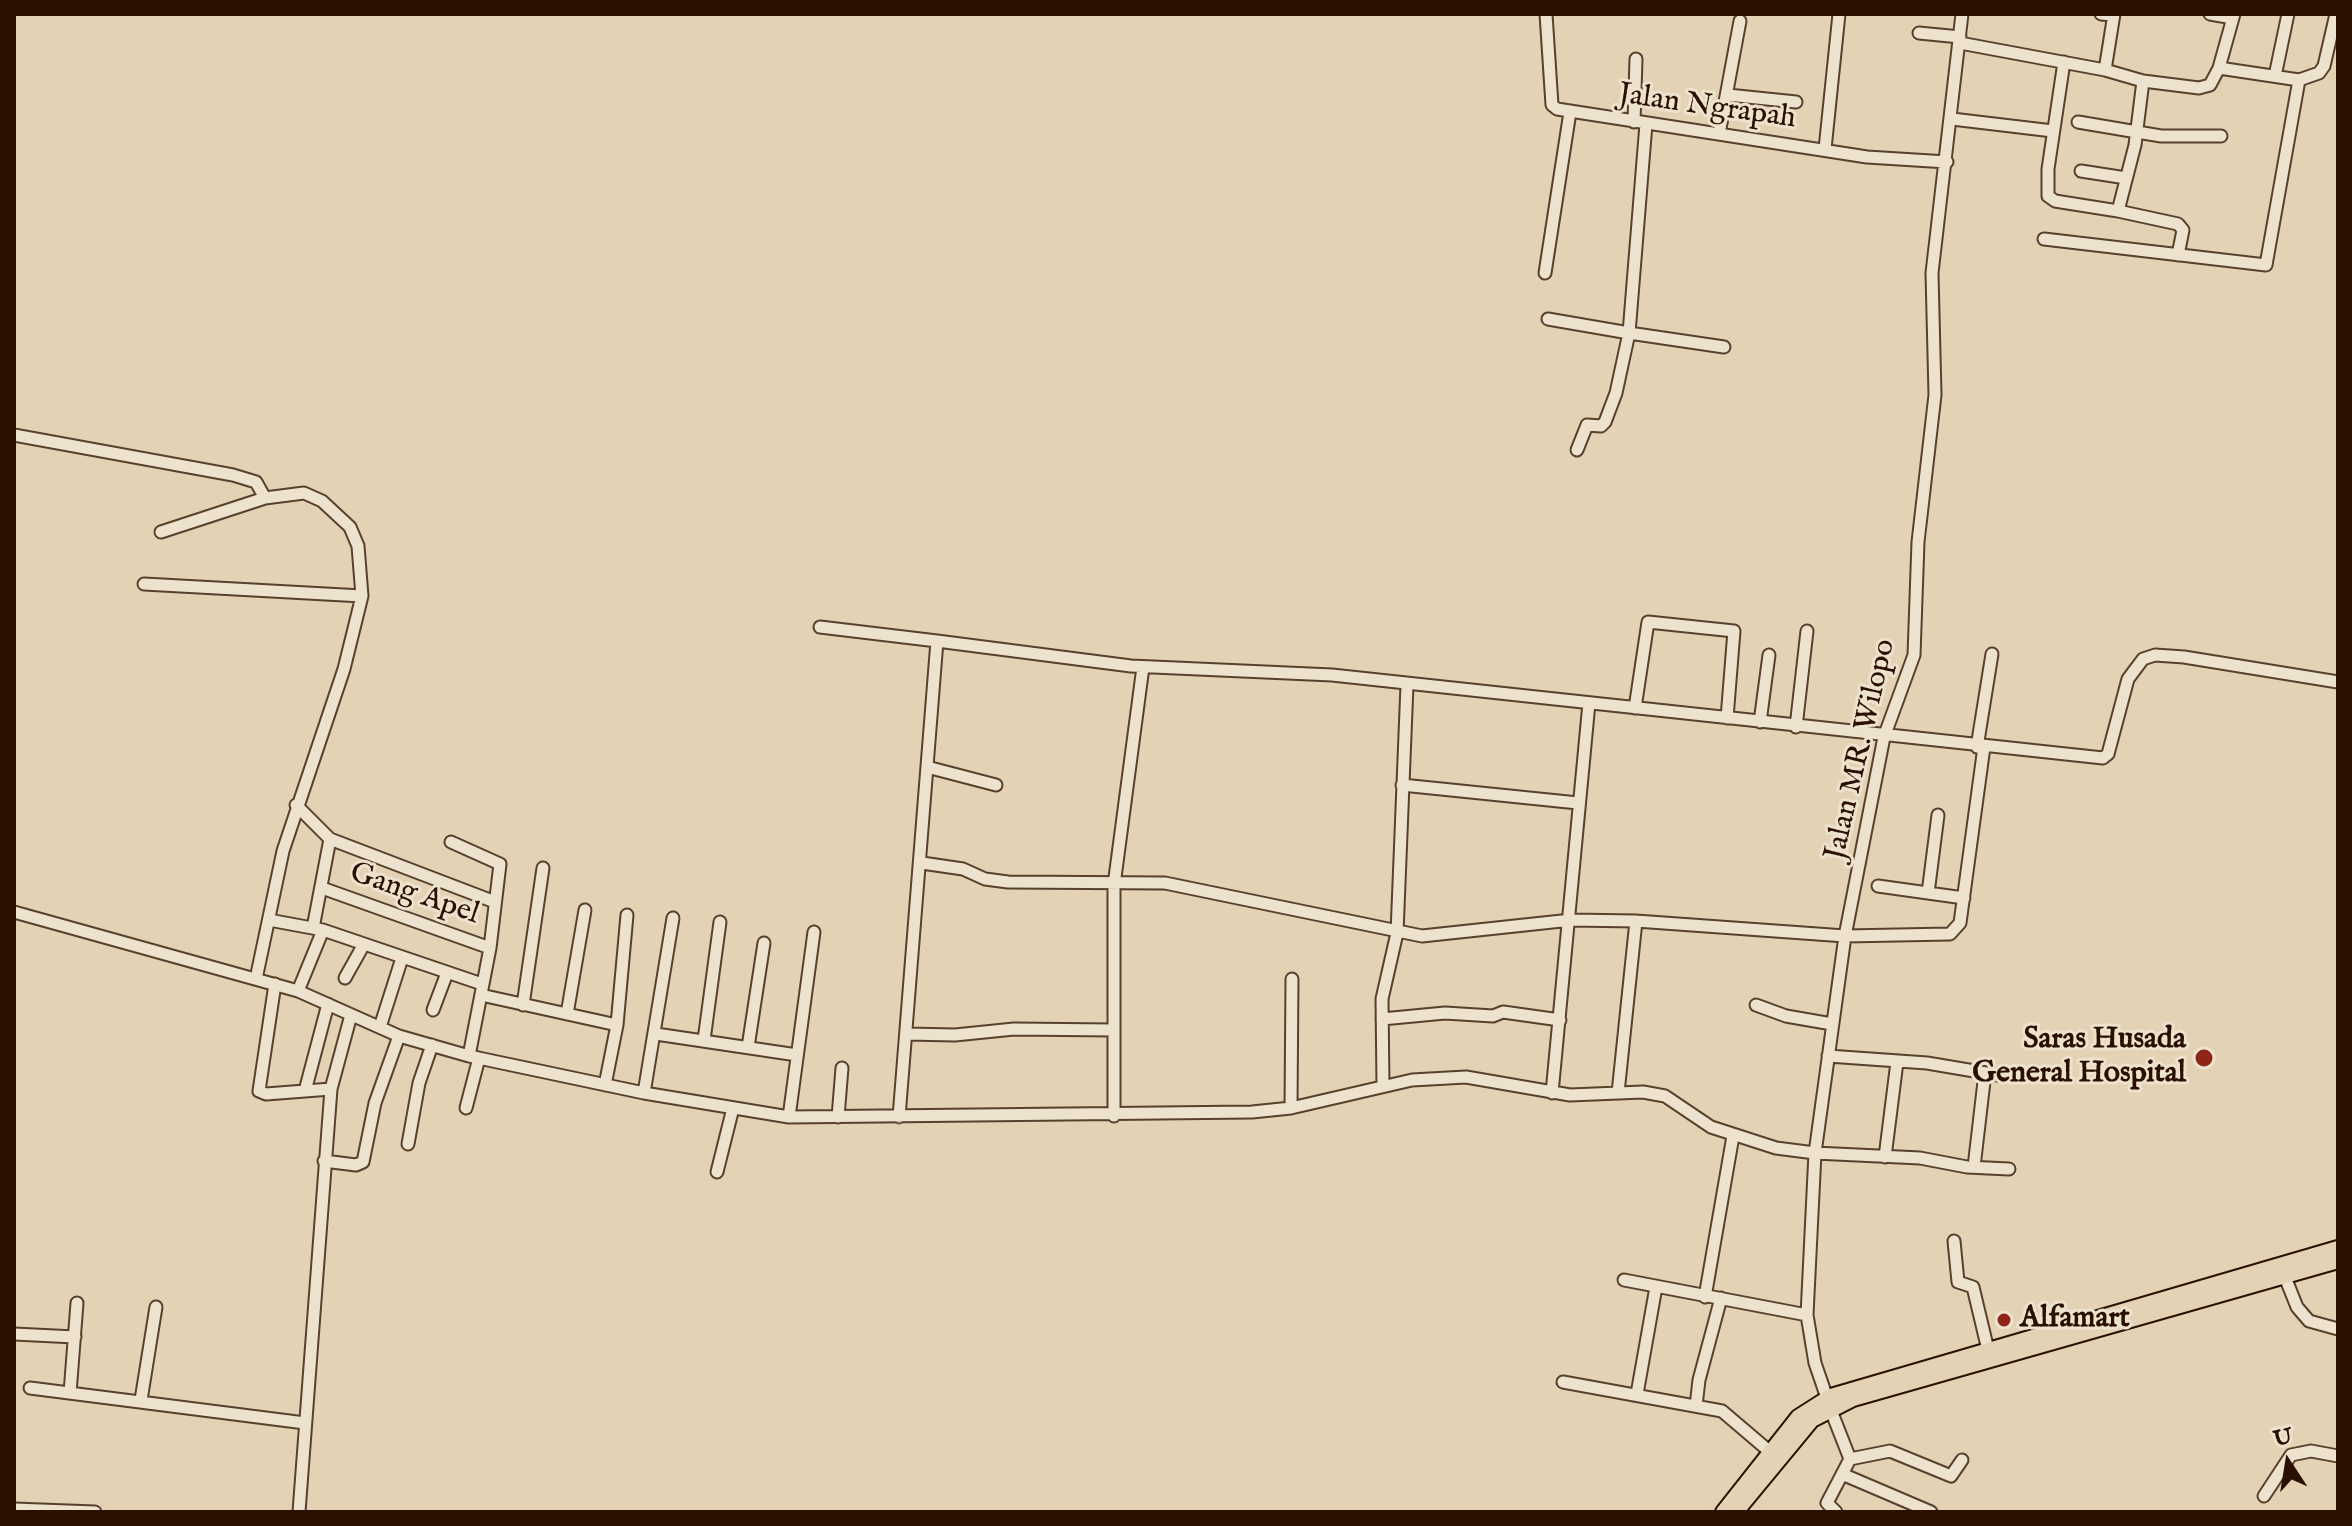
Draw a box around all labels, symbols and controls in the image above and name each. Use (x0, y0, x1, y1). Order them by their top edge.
street label: Jalan Ngrapah (1616, 78, 1798, 138)
street label: Jalan MR. Wilopo (1819, 636, 1905, 864)
street label: Gang Apel (345, 856, 483, 934)
place label: Saras Husada General Hospital (1972, 1023, 2186, 1094)
marker: Saras Husada General Hospital (2193, 1047, 2215, 1069)
place label: Alfamart (2020, 1302, 2130, 1338)
marker: Alfamart (1995, 1311, 2013, 1329)
north arrow (2248, 1422, 2328, 1502)
text: U (2271, 1423, 2295, 1454)

